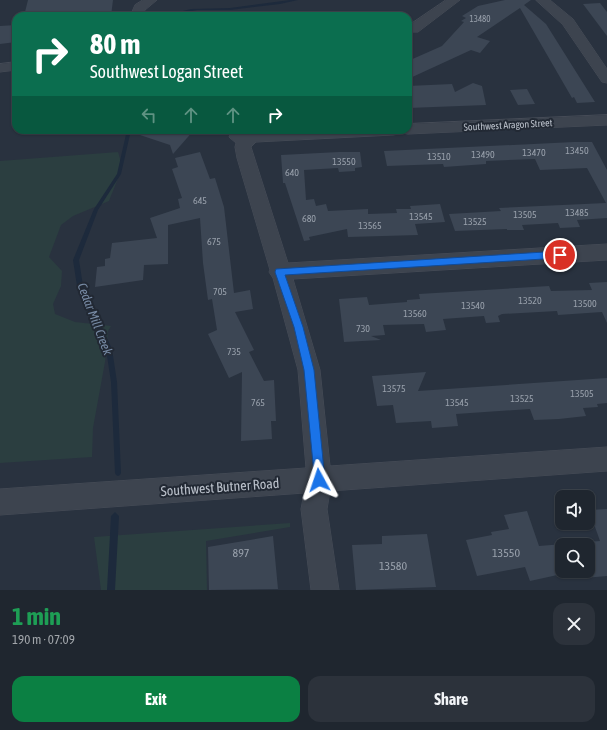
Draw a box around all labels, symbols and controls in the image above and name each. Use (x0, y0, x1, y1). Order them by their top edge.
house number: 13480 (469, 14, 491, 24)
icon: right (24, 28, 76, 80)
text: 80 m (90, 28, 140, 60)
text: Southwest Logan Street (90, 61, 243, 82)
icon: left (138, 104, 160, 126)
icon: ahead (180, 104, 202, 126)
icon: ahead (222, 104, 244, 126)
icon: right (264, 104, 286, 126)
street label: Southwest Aragon Street (463, 117, 553, 133)
house number: 13450 (565, 145, 589, 156)
house number: 13470 (522, 147, 546, 158)
house number: 13490 (471, 149, 495, 160)
house number: 13510 (427, 151, 451, 162)
house number: 13550 (332, 156, 356, 167)
house number: 640 (285, 167, 299, 178)
house number: 645 (193, 195, 207, 206)
house number: 13485 (565, 207, 589, 218)
house number: 13505 (513, 209, 537, 220)
house number: 13545 (409, 211, 433, 222)
house number: 680 (302, 213, 316, 224)
house number: 13525 (463, 216, 487, 227)
house number: 13565 (358, 220, 382, 231)
house number: 675 (207, 236, 221, 247)
pin (543, 238, 577, 272)
icon: arrive (549, 244, 571, 266)
water label: Cedar Mill Creek (74, 281, 116, 358)
house number: 705 (213, 286, 227, 297)
house number: 13520 (518, 295, 542, 306)
house number: 13500 (573, 298, 597, 309)
house number: 13540 (461, 300, 485, 311)
house number: 13560 (403, 308, 427, 319)
house number: 730 (356, 323, 370, 334)
house number: 735 (227, 346, 241, 357)
house number: 13575 (382, 383, 406, 394)
house number: 13505 (570, 388, 594, 399)
house number: 13525 (510, 393, 534, 404)
house number: 765 (251, 397, 265, 408)
house number: 13545 (445, 397, 469, 408)
position arrow (298, 459, 340, 501)
street label: Southwest Butner Road (160, 475, 280, 499)
map controls (555, 490, 595, 578)
button: sound (555, 490, 595, 530)
button: search (555, 538, 595, 578)
house number: 897 (233, 546, 250, 560)
house number: 13550 (492, 546, 520, 560)
house number: 13580 (379, 559, 407, 573)
text: 1 min (12, 603, 61, 630)
button: close (553, 603, 595, 645)
text: 190 m · 07:09 (12, 632, 75, 647)
button: Exit (12, 676, 300, 722)
button: Share (308, 676, 595, 722)

